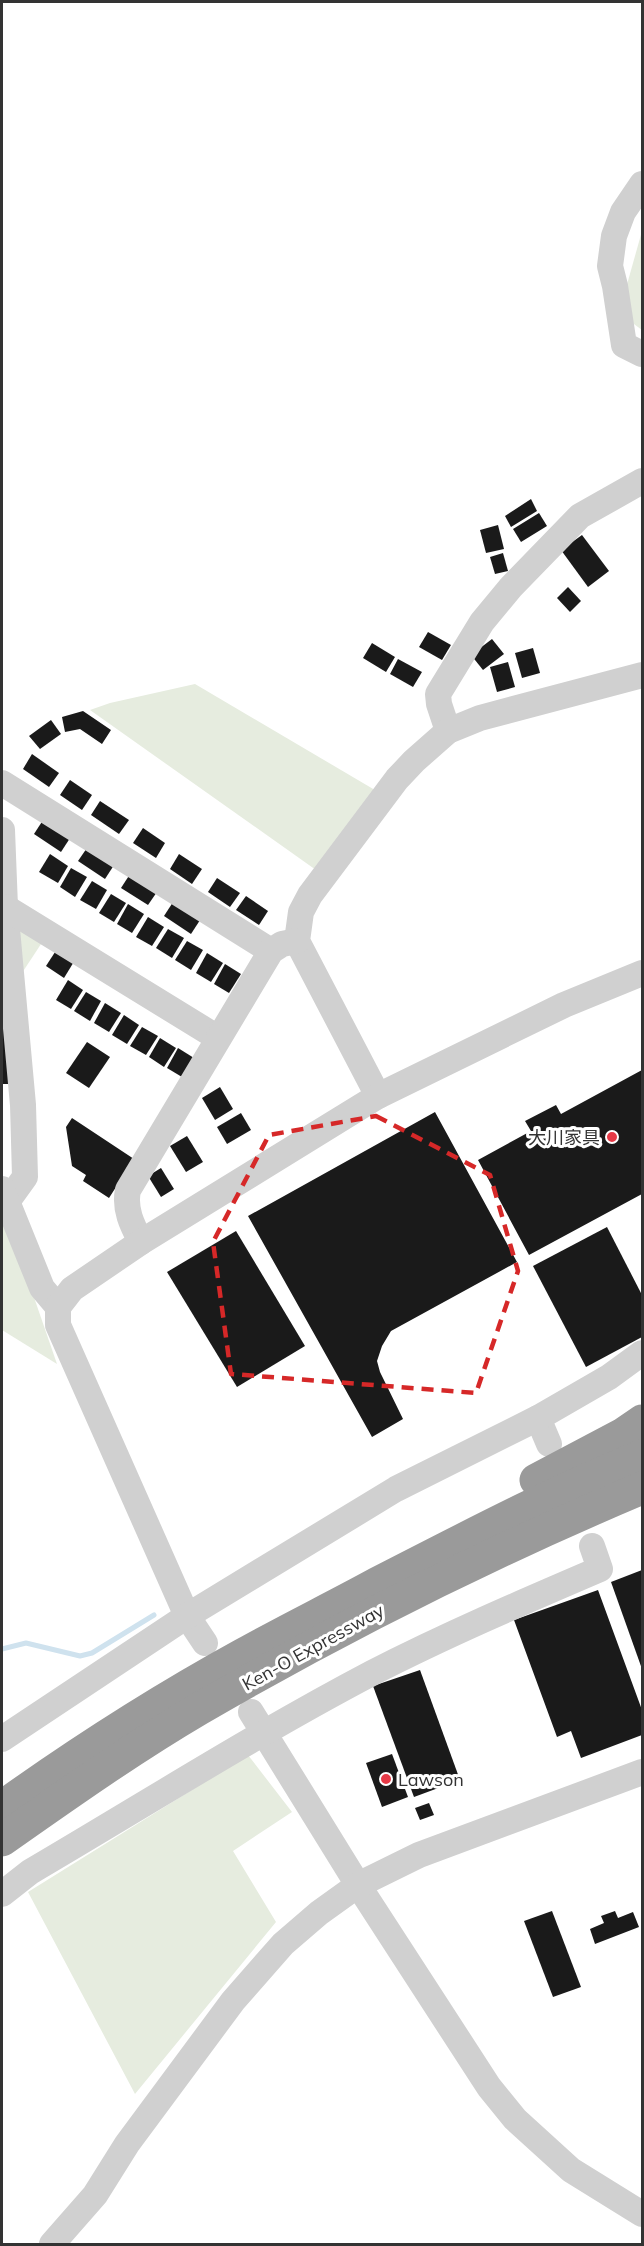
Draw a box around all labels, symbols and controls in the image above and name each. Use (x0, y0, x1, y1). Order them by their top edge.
place label: 大川家具 (528, 1126, 600, 1149)
marker: 大川家具 (605, 1130, 619, 1144)
street label: Ken-O Expressway (238, 1598, 388, 1695)
place label: Lawson (398, 1768, 464, 1791)
marker: Lawson (379, 1772, 393, 1786)

